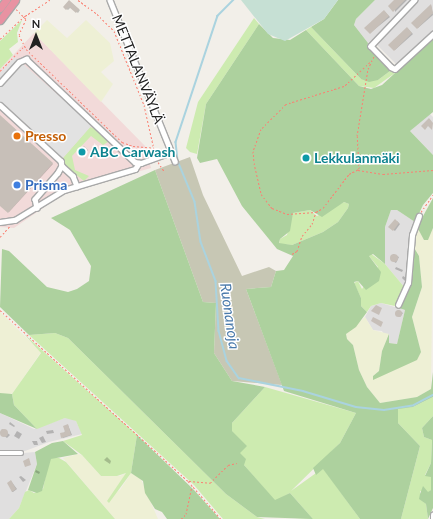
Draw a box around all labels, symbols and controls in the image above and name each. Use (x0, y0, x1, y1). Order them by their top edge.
street label: METTALANVÄYLÄ (108, 12, 168, 126)
north arrow (16, 16, 56, 56)
text: N (32, 17, 40, 30)
place label: Presso (25, 128, 66, 144)
marker: Presso (12, 131, 22, 141)
place label: ABC Carwash (90, 144, 175, 160)
marker: ABC Carwash (77, 147, 87, 157)
place label: Lekkulanmäki (314, 150, 400, 166)
marker: Lekkulanmäki (301, 153, 311, 163)
place label: Prisma (25, 177, 67, 193)
marker: Prisma (12, 180, 22, 190)
water label: Ruonanoja (216, 282, 244, 350)

